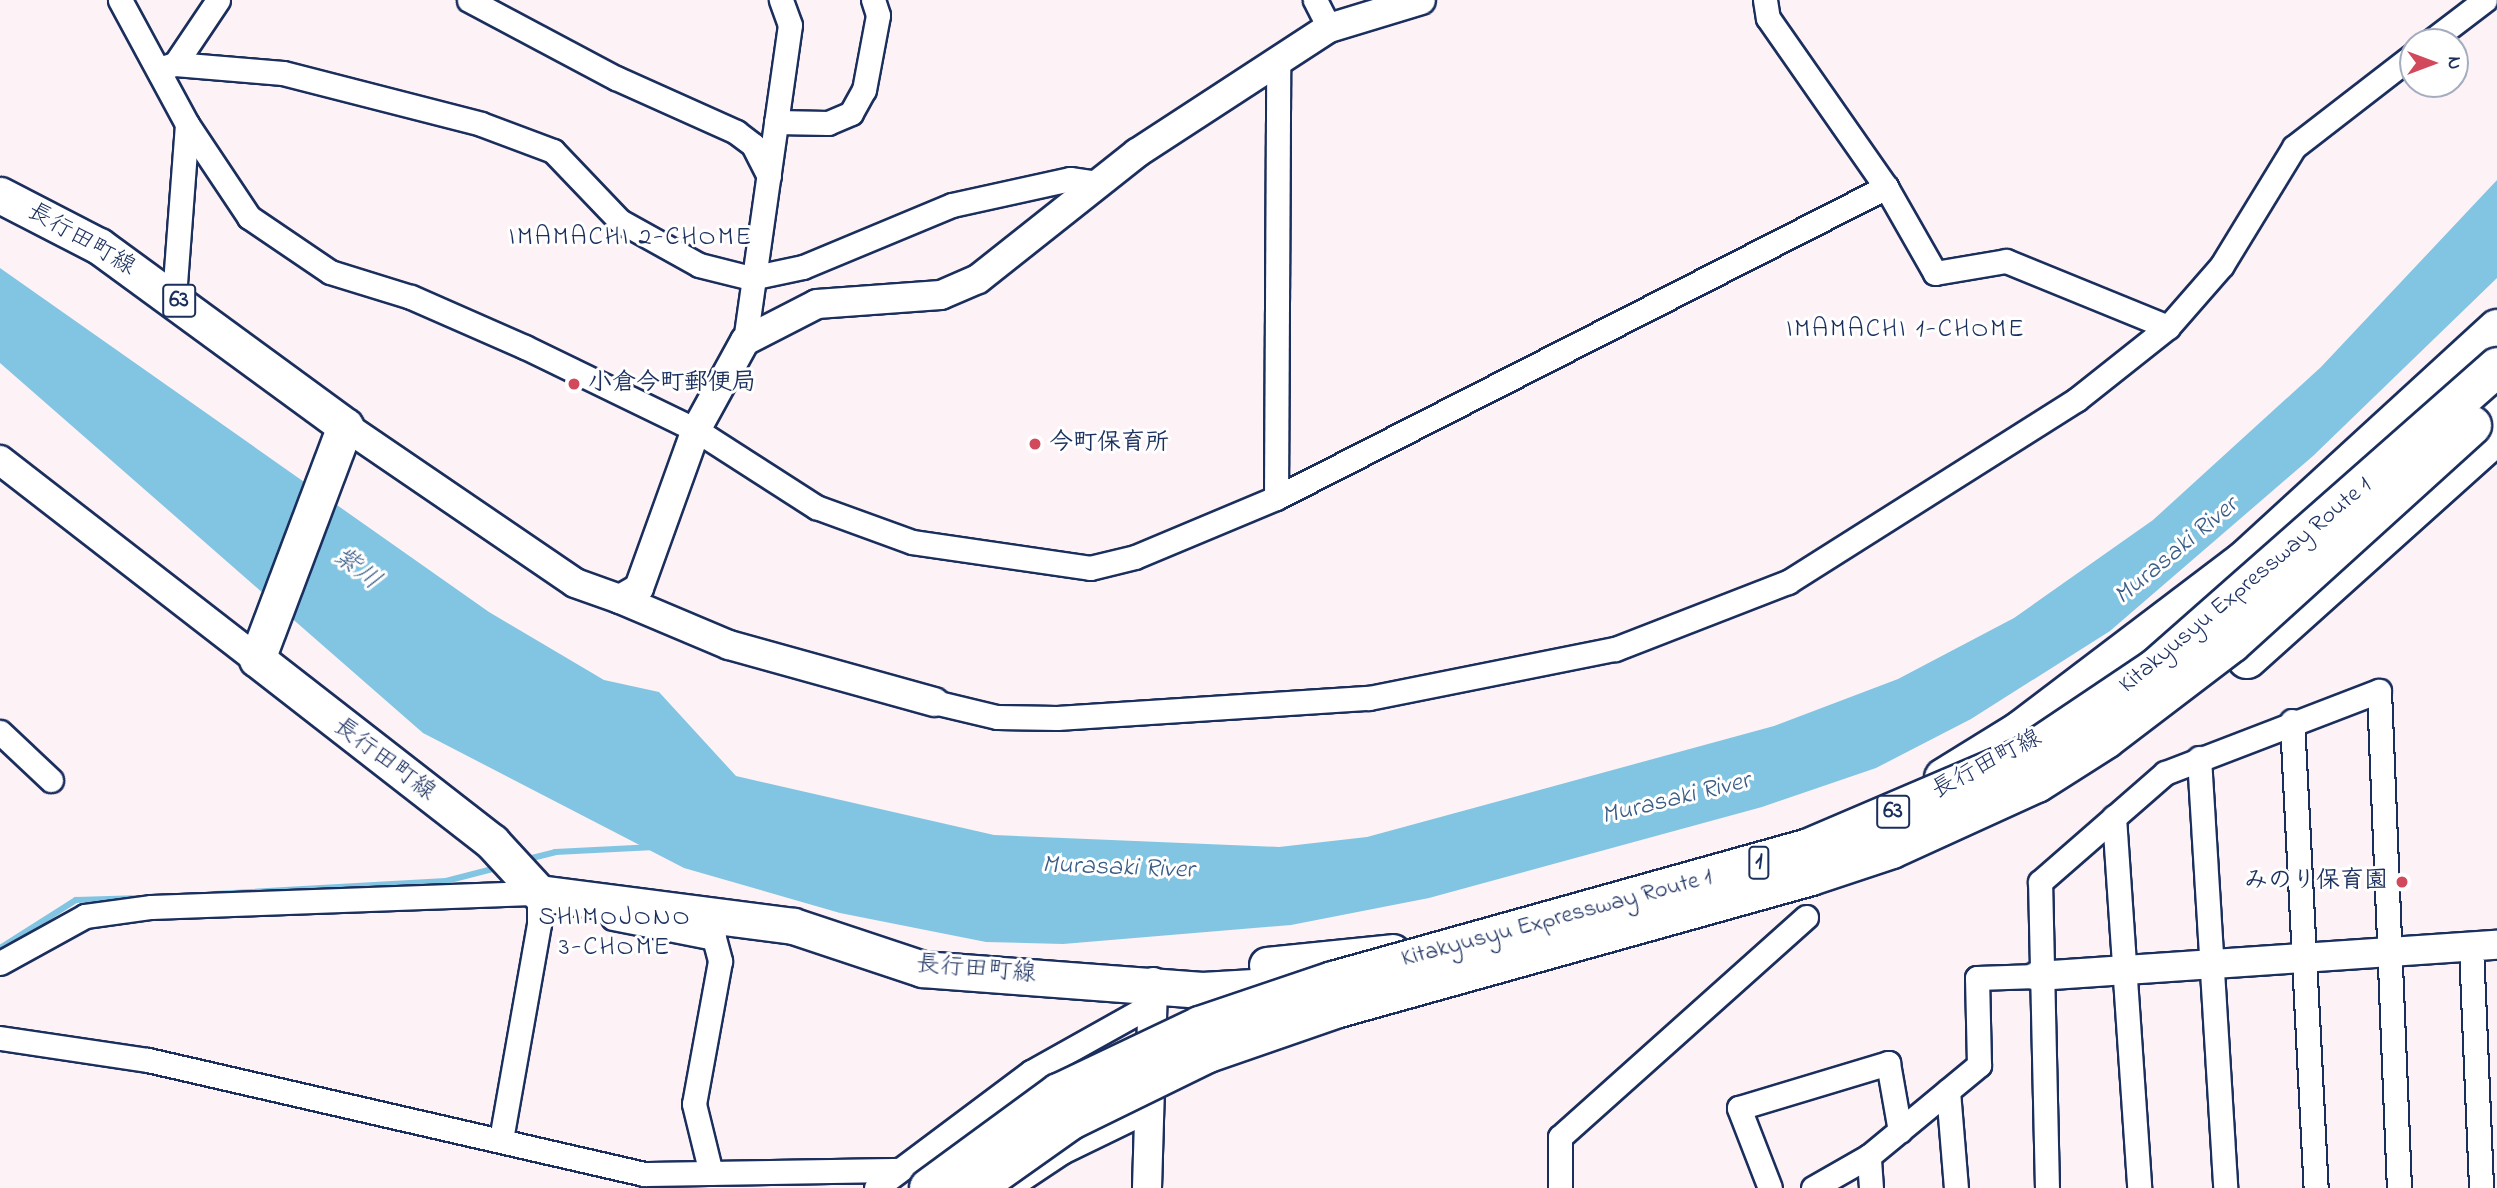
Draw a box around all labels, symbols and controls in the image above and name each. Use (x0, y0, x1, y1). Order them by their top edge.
north arrow (2399, 28, 2469, 98)
text: N (2440, 57, 2467, 69)
street label: 長行田町線 (22, 198, 140, 282)
district label: IMAMACHI 2-CHOME (511, 223, 751, 255)
road number: 63 (162, 282, 196, 320)
district label: IMAMACHI 1-CHOME (1788, 315, 2024, 347)
place label: 小倉今町郵便局 (588, 370, 756, 398)
marker: 小倉今町郵便局 (566, 376, 582, 392)
place label: 今町保育所 (1049, 430, 1169, 458)
marker: 今町保育所 (1027, 436, 1043, 452)
street label: Kitakyusyu Expressway Route 1 (2114, 472, 2378, 700)
water label: Murasaki River (2109, 491, 2245, 613)
water label: 紫川 (326, 542, 386, 598)
street label: 長行田町線 (327, 712, 441, 808)
street label: 長行田町線 (1927, 724, 2047, 806)
water label: Murasaki River (1598, 766, 1754, 834)
road number: 63 (1876, 792, 1910, 832)
road number: 1 (1747, 844, 1771, 883)
water label: Murasaki River (1041, 851, 1195, 887)
street label: Kitakyusyu Expressway Route 1 (1398, 864, 1716, 974)
place label: みのり保育園 (2244, 868, 2388, 896)
marker: みのり保育園 (2394, 874, 2410, 890)
district label: SHIMOJONO 3-CHOME (540, 903, 690, 964)
street label: 長行田町線 (915, 950, 1037, 990)

